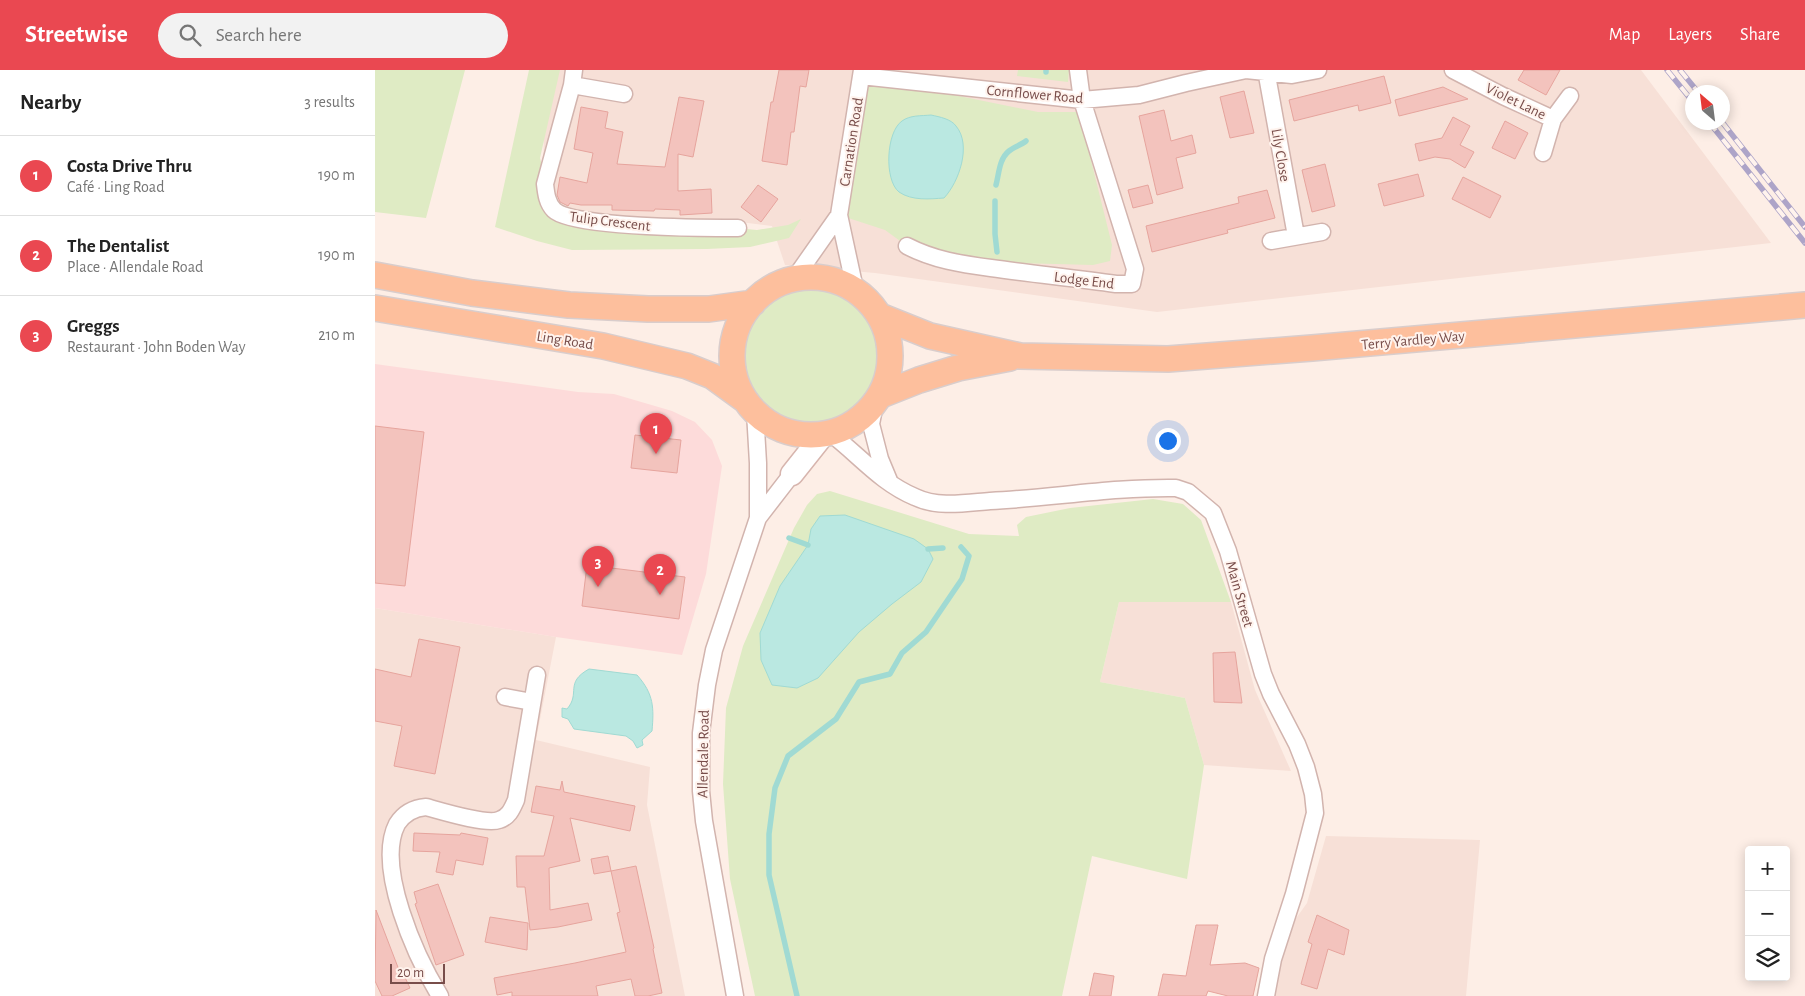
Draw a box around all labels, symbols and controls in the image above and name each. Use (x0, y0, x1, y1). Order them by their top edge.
search box (158, 13, 508, 58)
icon: search (176, 21, 204, 49)
text: Streetwise (25, 23, 128, 47)
text: Search here (216, 26, 302, 45)
text: Map (1609, 26, 1640, 44)
text: Layers (1668, 26, 1712, 44)
text: Share (1740, 26, 1780, 44)
street label: Violet Lane (1483, 80, 1548, 122)
street label: Cornflower Road (986, 83, 1084, 106)
north arrow (1685, 85, 1730, 130)
text: Nearby (20, 92, 81, 113)
text: 3 results (304, 94, 355, 110)
street label: Carnation Road (837, 96, 866, 188)
street label: Lily Close (1268, 127, 1293, 183)
text: Costa Drive Thru (67, 157, 192, 176)
text: 1 (33, 167, 39, 183)
text: 190 m (318, 167, 355, 183)
text: Café · Ling Road (67, 179, 164, 195)
street label: Tulip Crescent (569, 209, 651, 234)
text: The Dentalist (67, 237, 169, 256)
text: 2 (32, 247, 40, 263)
text: 190 m (318, 247, 355, 263)
text: Place · Allendale Road (67, 259, 203, 275)
street label: Lodge End (1053, 269, 1115, 292)
text: Greggs (67, 317, 120, 336)
text: 3 (33, 327, 39, 343)
text: 210 m (318, 327, 355, 343)
street label: Terry Yardley Way (1361, 328, 1466, 352)
street label: Ling Road (535, 329, 595, 352)
text: Restaurant · John Boden Way (67, 339, 245, 355)
pin: 1 (640, 413, 672, 454)
your location (1155, 428, 1181, 454)
pin: 3 (582, 546, 614, 587)
pin: 2 (644, 554, 676, 595)
street label: Main Street (1223, 559, 1256, 629)
street label: Allendale Road (695, 709, 712, 798)
map controls (1745, 846, 1790, 981)
button: + (1745, 846, 1790, 891)
button: − (1745, 891, 1790, 936)
button: layers (1745, 936, 1790, 981)
scale bar (390, 961, 445, 984)
text: 20 m (397, 966, 424, 980)

